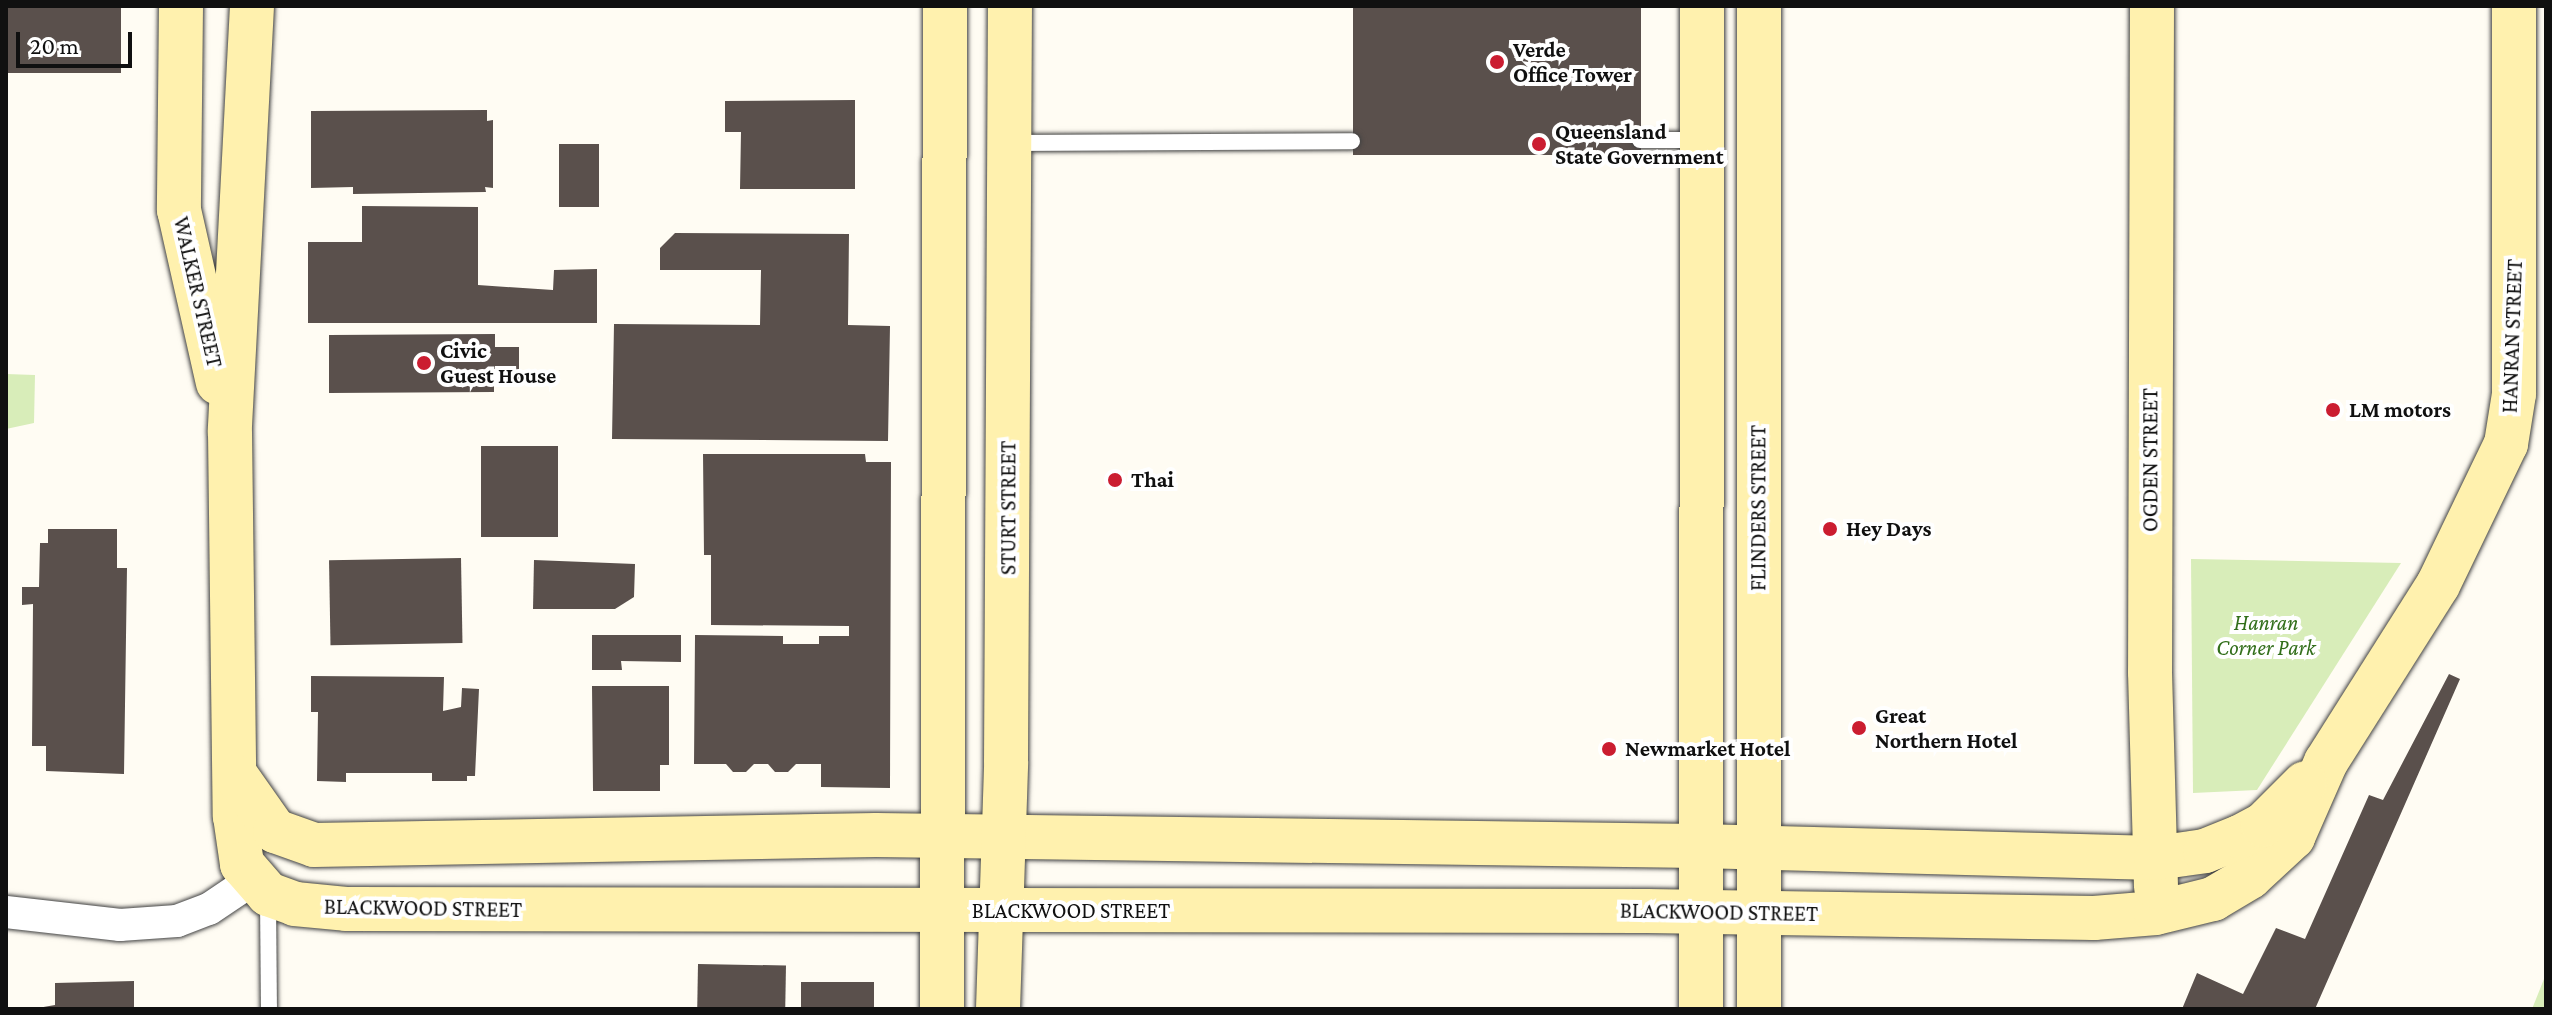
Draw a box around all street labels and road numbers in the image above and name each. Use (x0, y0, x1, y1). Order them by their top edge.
street label: WALKER STREET (168, 214, 228, 370)
street label: HANRAN STREET (2496, 258, 2528, 414)
street label: OGDEN STREET (2137, 388, 2163, 532)
street label: FLINDERS STREET (1745, 425, 1771, 591)
street label: STURT STREET (995, 441, 1021, 575)
street label: BLACKWOOD STREET (324, 893, 522, 923)
street label: BLACKWOOD STREET (1620, 897, 1818, 927)
street label: BLACKWOOD STREET (972, 898, 1170, 924)

